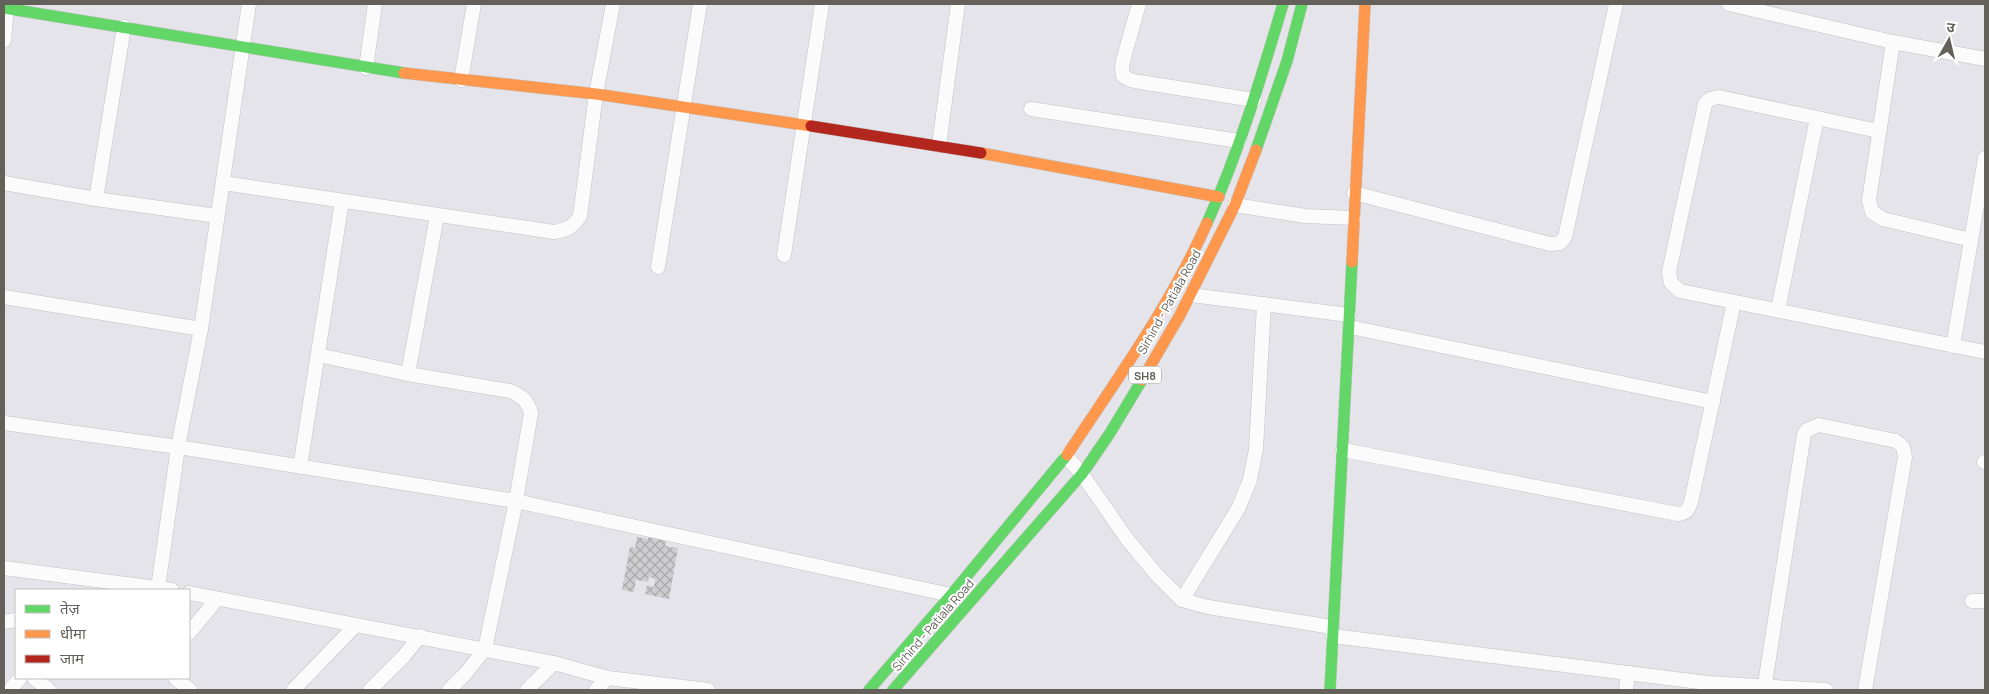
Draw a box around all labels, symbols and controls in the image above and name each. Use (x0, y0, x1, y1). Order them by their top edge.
north arrow (1924, 15, 1974, 65)
text: उ (1945, 17, 1957, 37)
street label: Sirhind - Patiala Road (1133, 247, 1205, 357)
road number: SH8 (1129, 366, 1161, 384)
street label: Sirhind - Patiala Road (888, 575, 978, 675)
legend (15, 589, 190, 679)
text: तेज़ (60, 598, 81, 619)
text: धीमा (60, 623, 87, 644)
text: जाम (60, 648, 85, 669)

